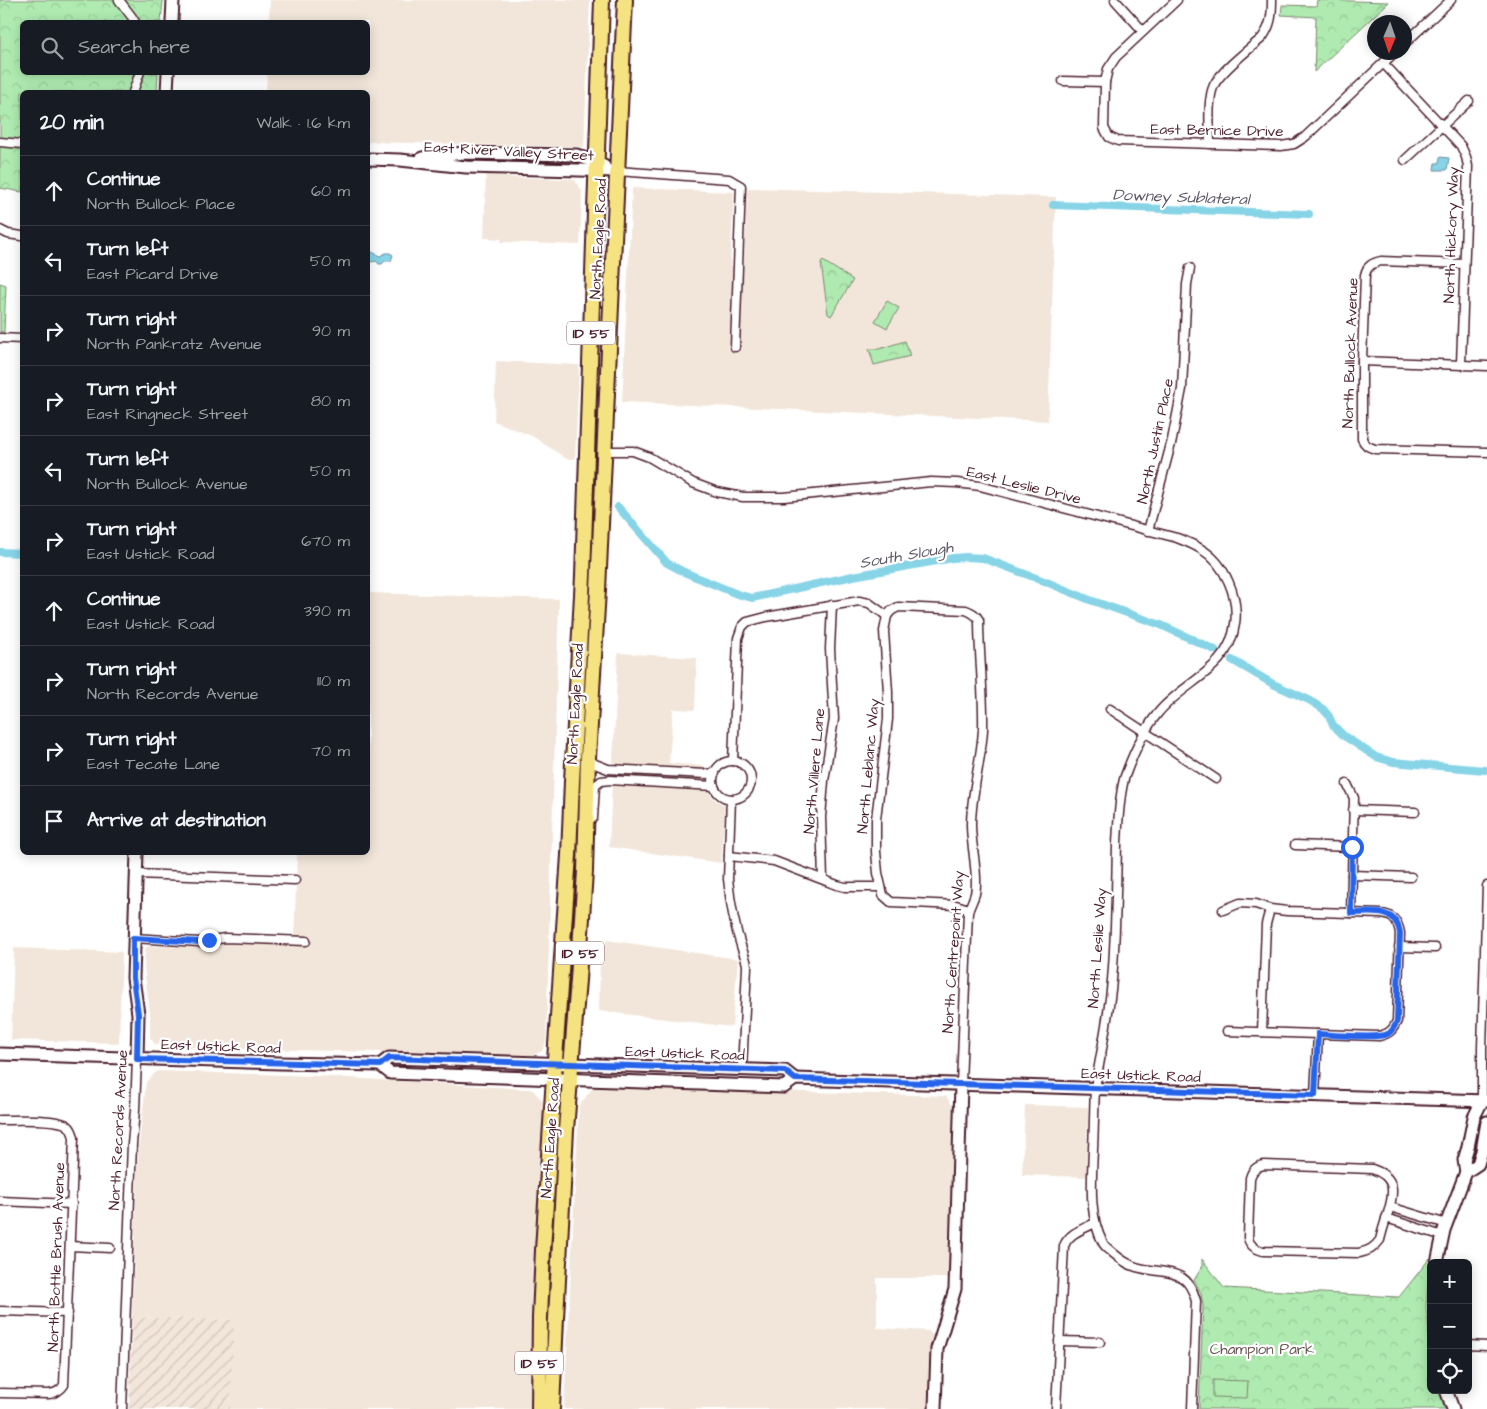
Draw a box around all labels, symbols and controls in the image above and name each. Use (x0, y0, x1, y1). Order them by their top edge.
north arrow (1367, 15, 1412, 60)
search box (20, 20, 370, 75)
icon: search (38, 34, 66, 62)
text: Search here (78, 34, 190, 61)
text: 20 min (40, 108, 104, 137)
text: Walk · 1.6 km (256, 112, 350, 134)
street label: East Bernice Drive (1150, 119, 1284, 142)
street label: East River Valley Street (424, 137, 594, 167)
text: Continue (87, 166, 161, 193)
street label: North Hickory Way (1439, 166, 1465, 304)
icon: ahead (40, 177, 68, 205)
street label: North Eagle Road (585, 178, 613, 300)
text: 60 m (311, 180, 350, 202)
water label: Downey Sublateral (1112, 184, 1252, 211)
text: North Bullock Place (87, 193, 235, 215)
text: Turn left (87, 236, 168, 263)
icon: left (40, 247, 68, 275)
text: 50 m (310, 250, 350, 272)
text: East Picard Drive (87, 263, 218, 285)
street label: North Bullock Avenue (1337, 277, 1364, 429)
text: Turn right (87, 306, 176, 333)
icon: right (40, 317, 68, 345)
text: 90 m (312, 320, 350, 342)
road number: ID 55 (567, 322, 615, 344)
text: North Pankratz Avenue (87, 333, 262, 355)
text: Turn right (87, 376, 176, 403)
street label: North Justin Place (1132, 376, 1179, 506)
icon: right (40, 387, 68, 415)
text: 80 m (311, 390, 350, 412)
text: East Ringneck Street (87, 403, 248, 425)
text: Turn left (87, 446, 168, 473)
icon: left (40, 457, 68, 485)
text: 50 m (310, 460, 350, 482)
street label: East Leslie Drive (965, 461, 1083, 510)
text: North Bullock Avenue (87, 473, 248, 495)
text: Turn right (87, 516, 176, 543)
icon: right (40, 527, 68, 555)
text: 670 m (301, 530, 350, 552)
water label: South Slough (858, 536, 956, 575)
text: East Ustick Road (87, 543, 215, 565)
text: Continue (87, 586, 161, 613)
icon: ahead (40, 597, 68, 625)
text: 390 m (304, 600, 350, 622)
text: East Ustick Road (87, 613, 215, 635)
street label: North Eagle Road (562, 643, 590, 765)
text: Turn right (87, 656, 176, 683)
icon: right (40, 667, 68, 695)
text: 110 m (317, 670, 350, 692)
text: North Records Avenue (87, 683, 258, 705)
street label: North Leblanc Way (852, 698, 886, 835)
street label: North Villere Lane (799, 707, 830, 835)
text: Turn right (87, 726, 176, 753)
icon: right (40, 737, 68, 765)
text: 70 m (311, 740, 350, 762)
text: East Tecate Lane (87, 753, 220, 775)
icon: arrive (40, 807, 68, 835)
text: Arrive at destination (87, 807, 266, 834)
route start (1341, 836, 1364, 859)
street label: North Centrepoint Way (937, 870, 971, 1034)
street label: North Leslie Way (1083, 887, 1113, 1009)
route end (198, 929, 221, 952)
road number: ID 55 (556, 941, 604, 964)
street label: East Ustick Road (161, 1034, 281, 1059)
street label: East Ustick Road (625, 1041, 745, 1066)
street label: North Records Avenue (104, 1049, 133, 1211)
street label: East Ustick Road (1081, 1063, 1201, 1088)
street label: North Eagle Road (536, 1077, 566, 1199)
street label: North Bottle Brush Avenue (43, 1162, 70, 1352)
map controls (1427, 1259, 1472, 1394)
button: + (1427, 1259, 1472, 1304)
button: − (1427, 1304, 1472, 1349)
park label: Champion Park (1210, 1339, 1314, 1360)
button: locate (1427, 1349, 1472, 1394)
road number: ID 55 (515, 1352, 563, 1375)

